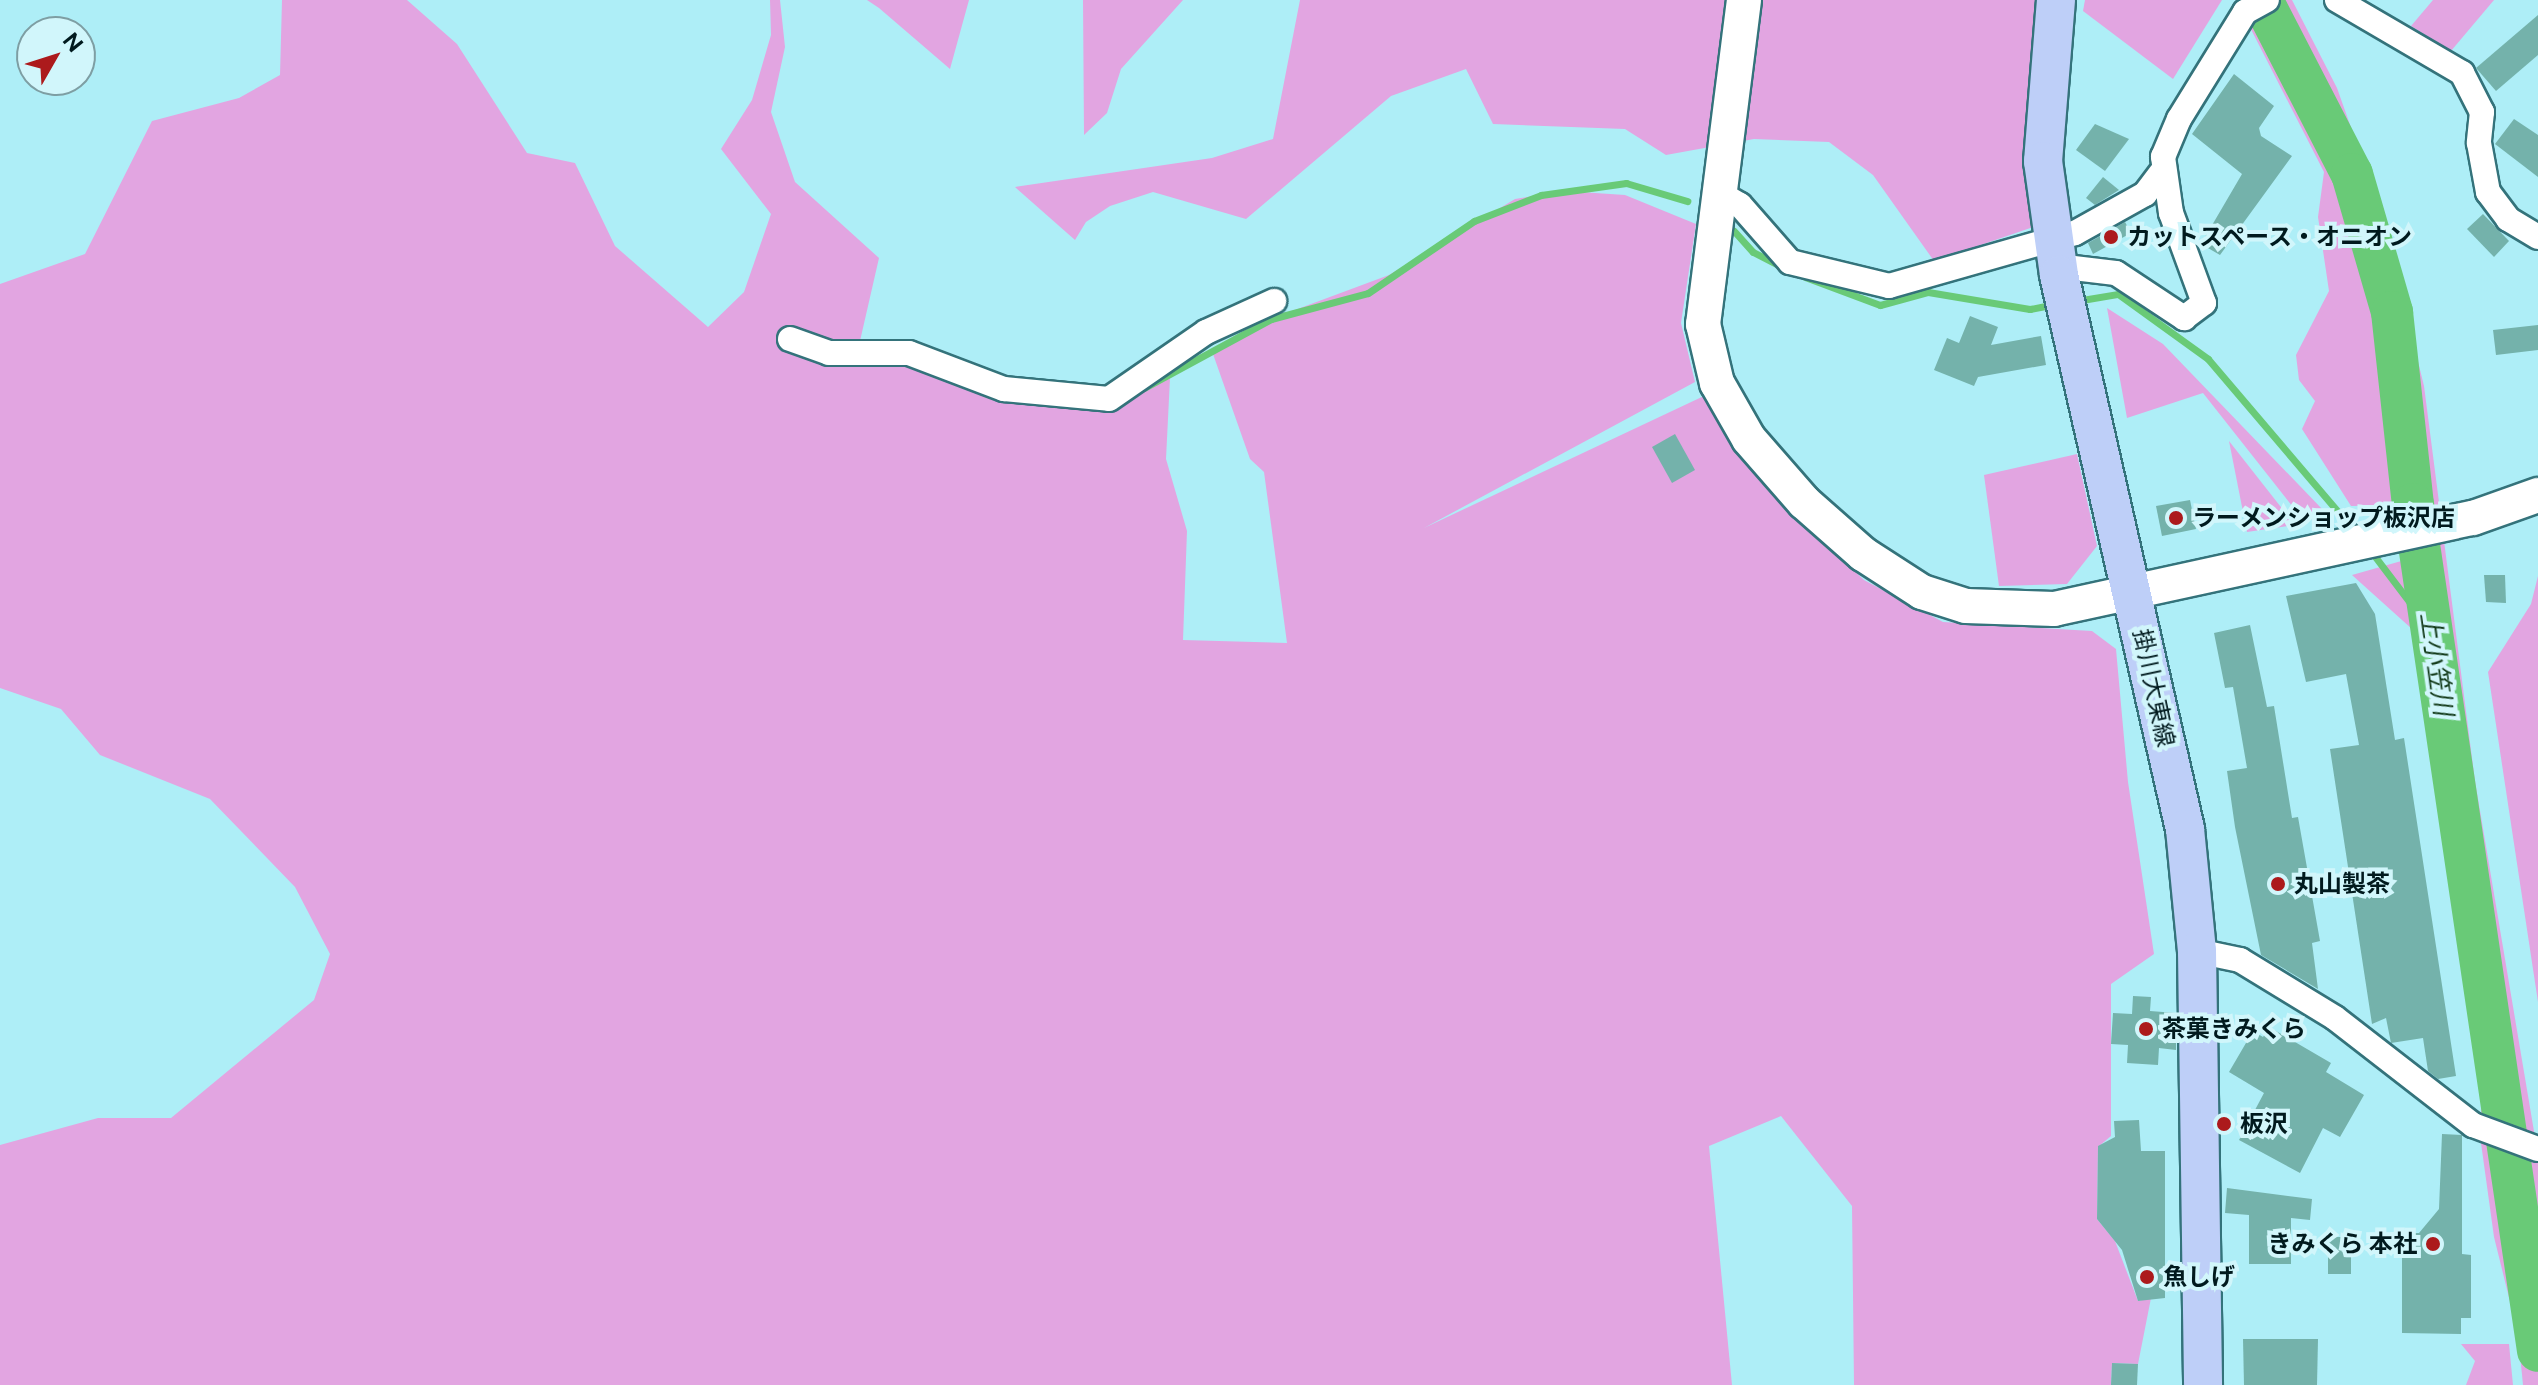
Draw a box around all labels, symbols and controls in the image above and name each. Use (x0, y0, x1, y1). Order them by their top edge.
north arrow (16, 16, 96, 96)
text: N (58, 27, 89, 57)
place label: カットスペース・オニオン (2127, 223, 2415, 251)
marker: カットスペース・オニオン (2102, 228, 2120, 246)
place label: ラーメンショップ板沢店 (2192, 504, 2456, 532)
marker: ラーメンショップ板沢店 (2167, 509, 2185, 527)
water label: 上小笠川 (2414, 610, 2460, 718)
street label: 掛川大東線 (2127, 626, 2181, 750)
place label: 丸山製茶 (2294, 870, 2390, 898)
marker: 丸山製茶 (2269, 875, 2287, 893)
place label: 茶菓きみくら (2162, 1015, 2306, 1043)
marker: 茶菓きみくら (2137, 1020, 2155, 1038)
place label: 板沢 (2240, 1110, 2288, 1138)
marker: 板沢 (2215, 1115, 2233, 1133)
place label: きみくら 本社 (2268, 1230, 2417, 1258)
marker: きみくら 本社 (2424, 1235, 2442, 1253)
place label: 魚しげ (2163, 1263, 2235, 1291)
marker: 魚しげ (2138, 1268, 2156, 1286)

